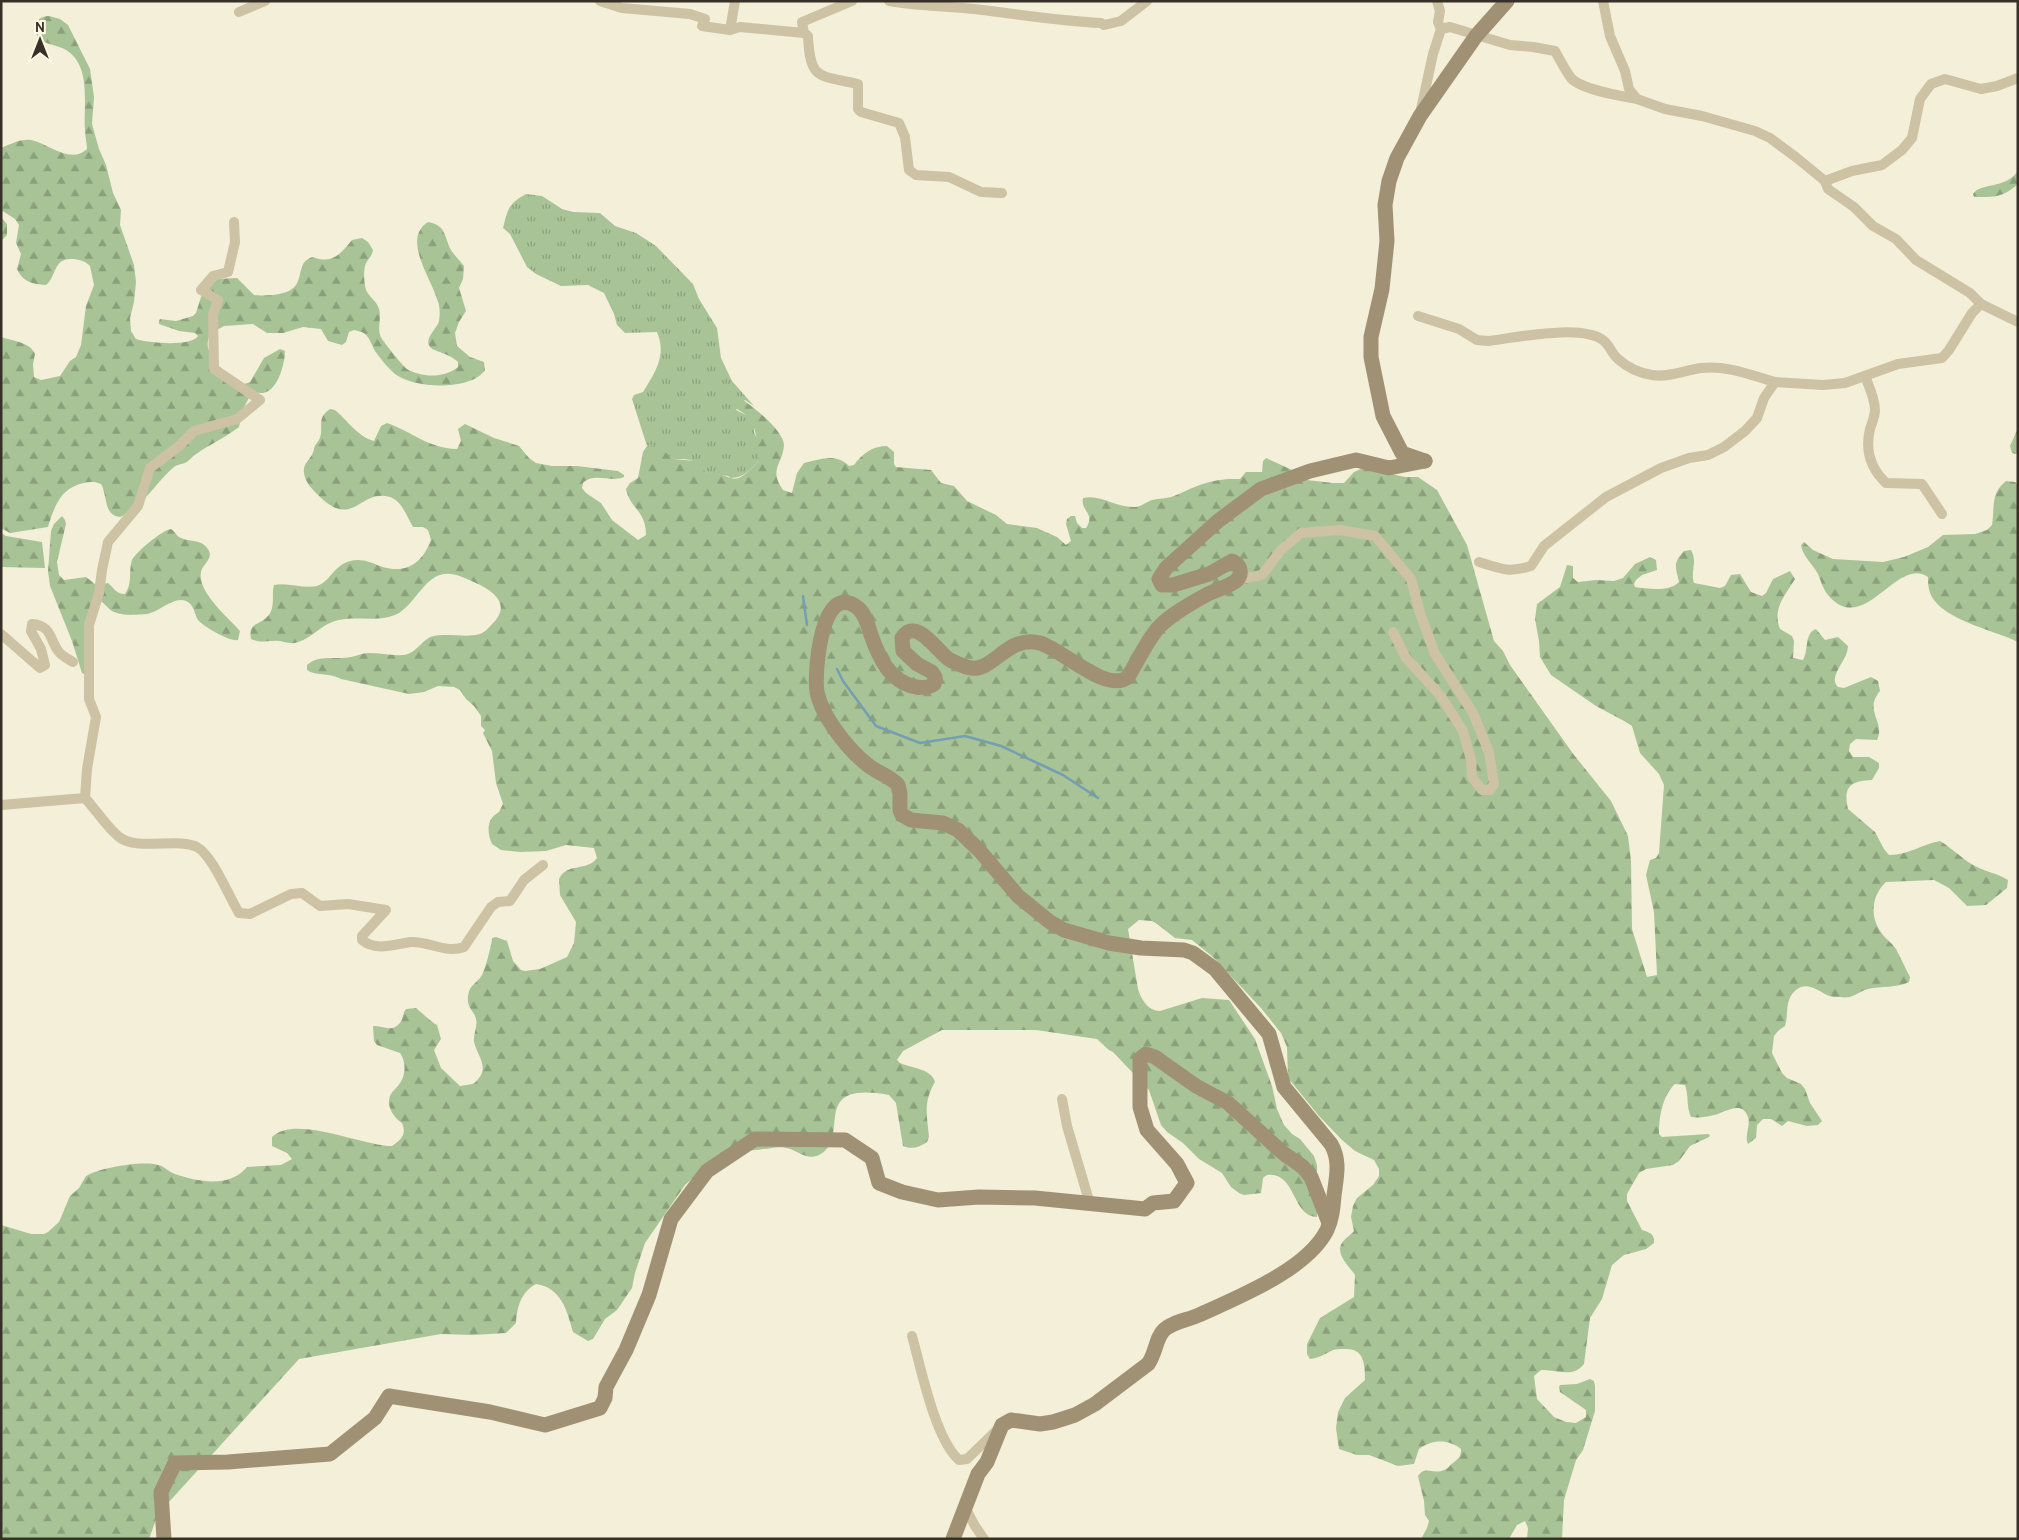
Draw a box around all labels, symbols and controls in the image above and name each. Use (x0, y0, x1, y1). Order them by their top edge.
north arrow (15, 15, 65, 65)
text: N (35, 18, 45, 36)

